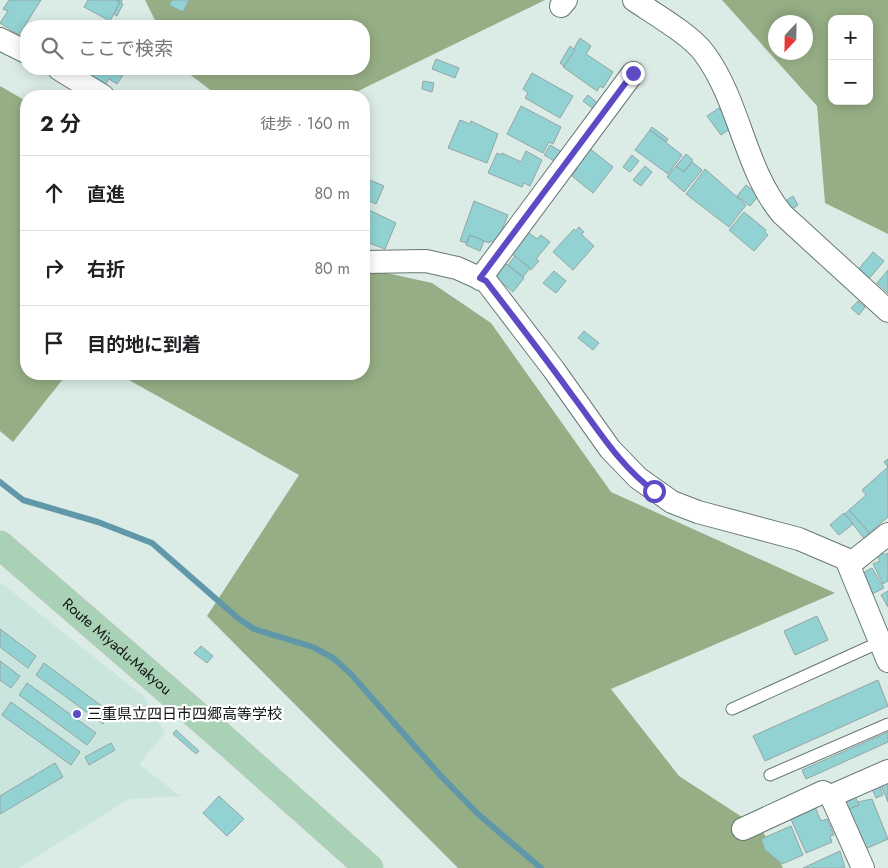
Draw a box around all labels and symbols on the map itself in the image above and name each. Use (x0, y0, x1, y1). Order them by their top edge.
north arrow (768, 15, 813, 60)
route end (622, 62, 645, 85)
route start (643, 480, 666, 503)
street label: Route Miyadu-Makyou (58, 593, 177, 700)
place label: 三重県立四日市四郷高等学校 (87, 703, 282, 725)
marker: 三重県立四日市四郷高等学校 (71, 708, 83, 720)

